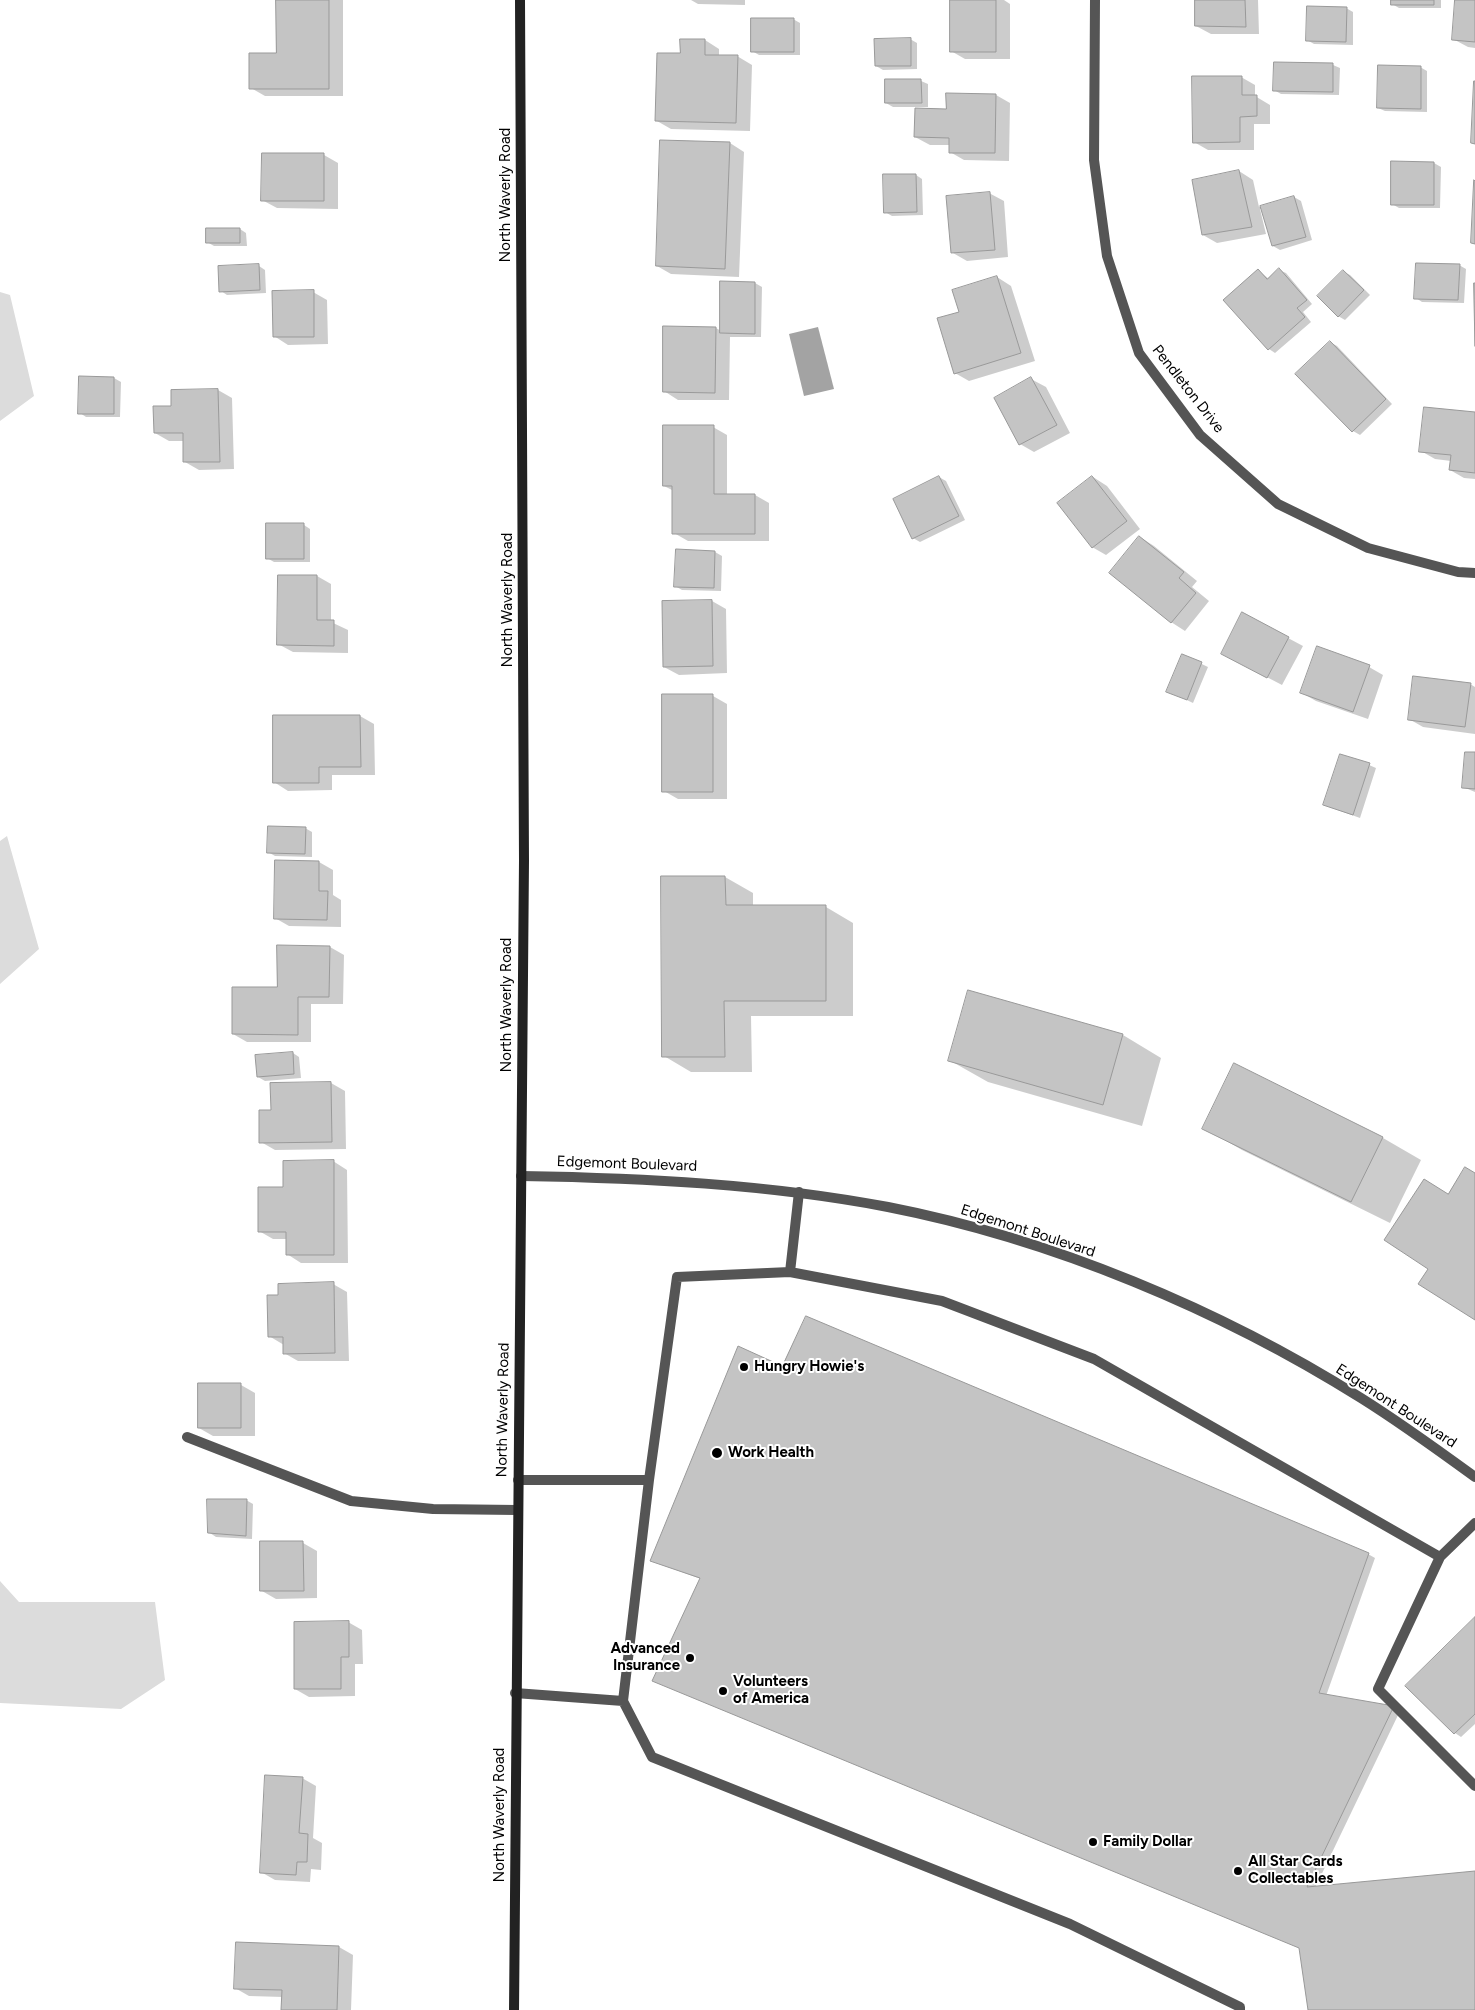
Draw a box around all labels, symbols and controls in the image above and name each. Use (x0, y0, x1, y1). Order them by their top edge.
street label: North Waverly Road (497, 128, 515, 262)
street label: Pendleton Drive (1148, 342, 1228, 436)
street label: North Waverly Road (499, 533, 517, 667)
street label: North Waverly Road (498, 938, 516, 1072)
street label: Edgemont Boulevard (556, 1153, 698, 1175)
street label: Edgemont Boulevard (958, 1201, 1098, 1261)
street label: North Waverly Road (493, 1342, 513, 1478)
place label: Hungry Howie's (754, 1358, 864, 1376)
street label: Edgemont Boulevard (1332, 1360, 1460, 1452)
marker: Hungry Howie's (738, 1361, 750, 1373)
place label: Work Health (728, 1444, 814, 1462)
marker: Work Health (710, 1446, 724, 1460)
place label: Advanced Insurance (610, 1640, 680, 1675)
marker: Advanced Insurance (684, 1652, 696, 1664)
place label: Volunteers of America (733, 1673, 809, 1708)
marker: Volunteers of America (717, 1685, 729, 1697)
street label: North Waverly Road (491, 1748, 509, 1882)
place label: Family Dollar (1103, 1833, 1192, 1851)
marker: Family Dollar (1087, 1836, 1099, 1848)
place label: All Star Cards Collectables (1248, 1853, 1342, 1888)
marker: All Star Cards Collectables (1232, 1865, 1244, 1877)

